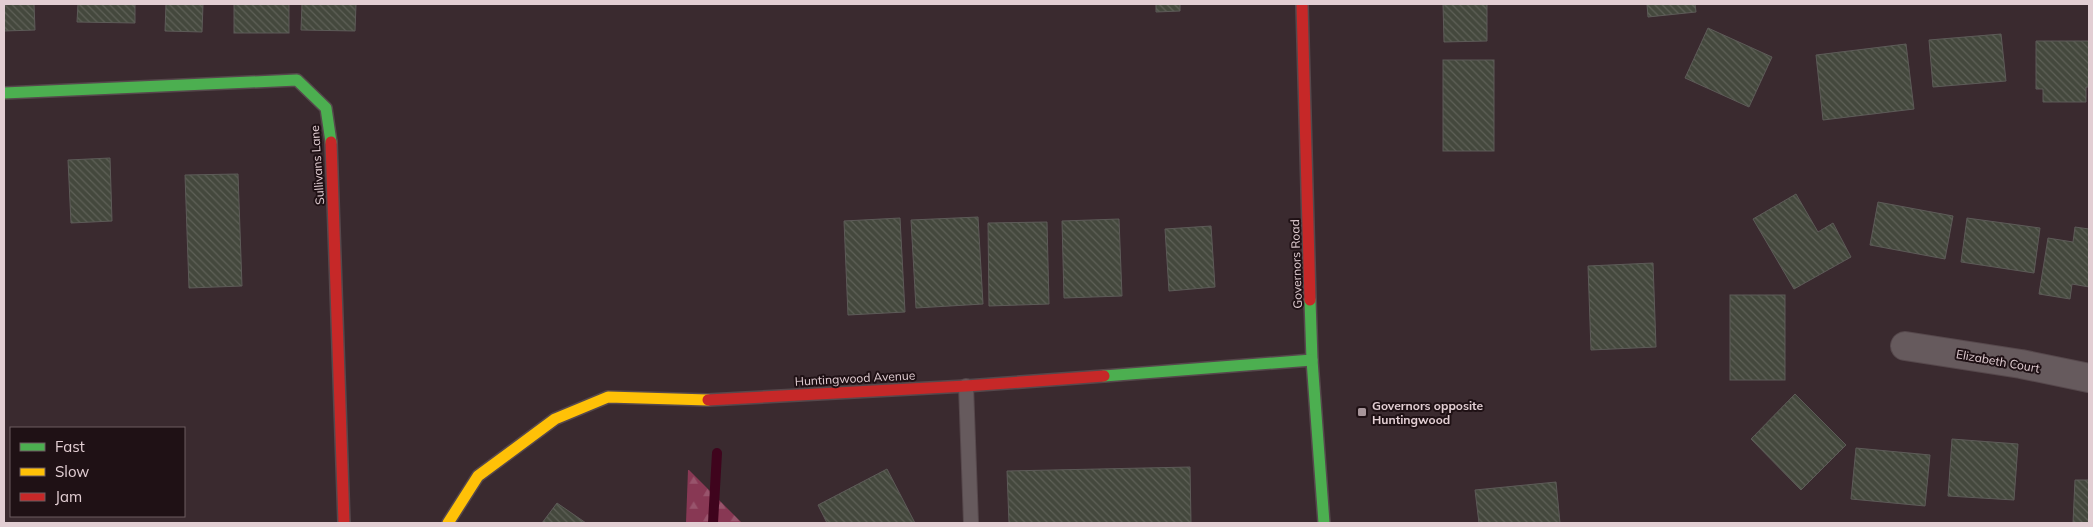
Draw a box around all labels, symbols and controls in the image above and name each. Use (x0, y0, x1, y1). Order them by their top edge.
street label: Sullivans Lane (307, 125, 327, 205)
street label: Governors Road (1287, 219, 1305, 309)
street label: Elizabeth Court (1955, 346, 2041, 376)
street label: Huntingwood Avenue (794, 367, 916, 389)
place label: Governors opposite Huntingwood (1372, 398, 1484, 427)
marker: Governors opposite Huntingwood (1356, 406, 1368, 418)
legend (10, 427, 185, 517)
text: Fast (55, 437, 85, 456)
text: Slow (55, 462, 89, 481)
text: Jam (55, 487, 82, 506)

